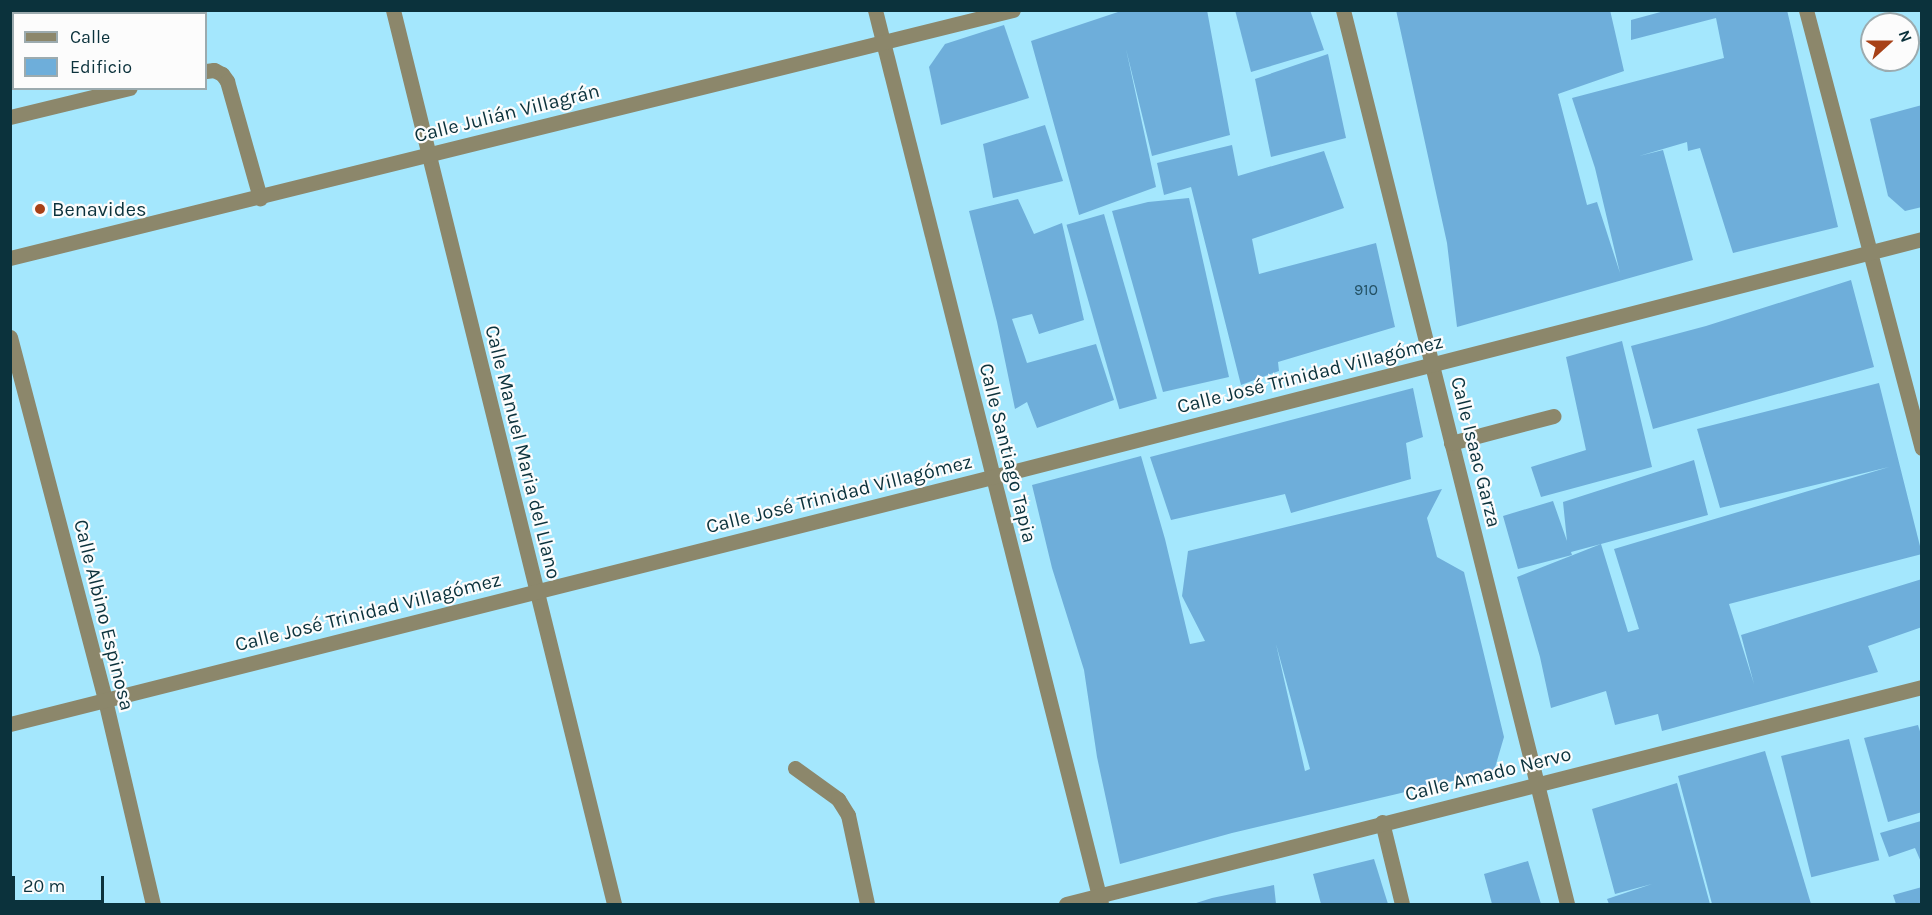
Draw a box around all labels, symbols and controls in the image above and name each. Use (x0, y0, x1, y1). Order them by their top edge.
legend (12, 12, 207, 90)
north arrow (1860, 12, 1920, 72)
text: Calle (70, 26, 110, 48)
text: N (1894, 27, 1916, 45)
text: Edificio (70, 56, 132, 78)
street label: Calle Julián Villagrán (412, 78, 602, 148)
place label: Benavides (52, 197, 146, 221)
marker: Benavides (33, 202, 47, 216)
house number: 910 (1354, 280, 1378, 300)
street label: Calle Manuel Maria del Llano (480, 323, 566, 581)
street label: Calle José Trinidad Villagómez (1174, 329, 1446, 419)
street label: Calle Santiago Tapia (974, 361, 1042, 545)
street label: Calle Isaac Garza (1446, 374, 1506, 530)
street label: Calle José Trinidad Villagómez (703, 449, 975, 539)
street label: Calle Albino Espinosa (69, 517, 139, 713)
street label: Calle José Trinidad Villagómez (232, 567, 504, 657)
street label: Calle Amado Nervo (1402, 742, 1574, 806)
scale bar (15, 864, 106, 902)
text: 20 m (23, 875, 65, 897)

